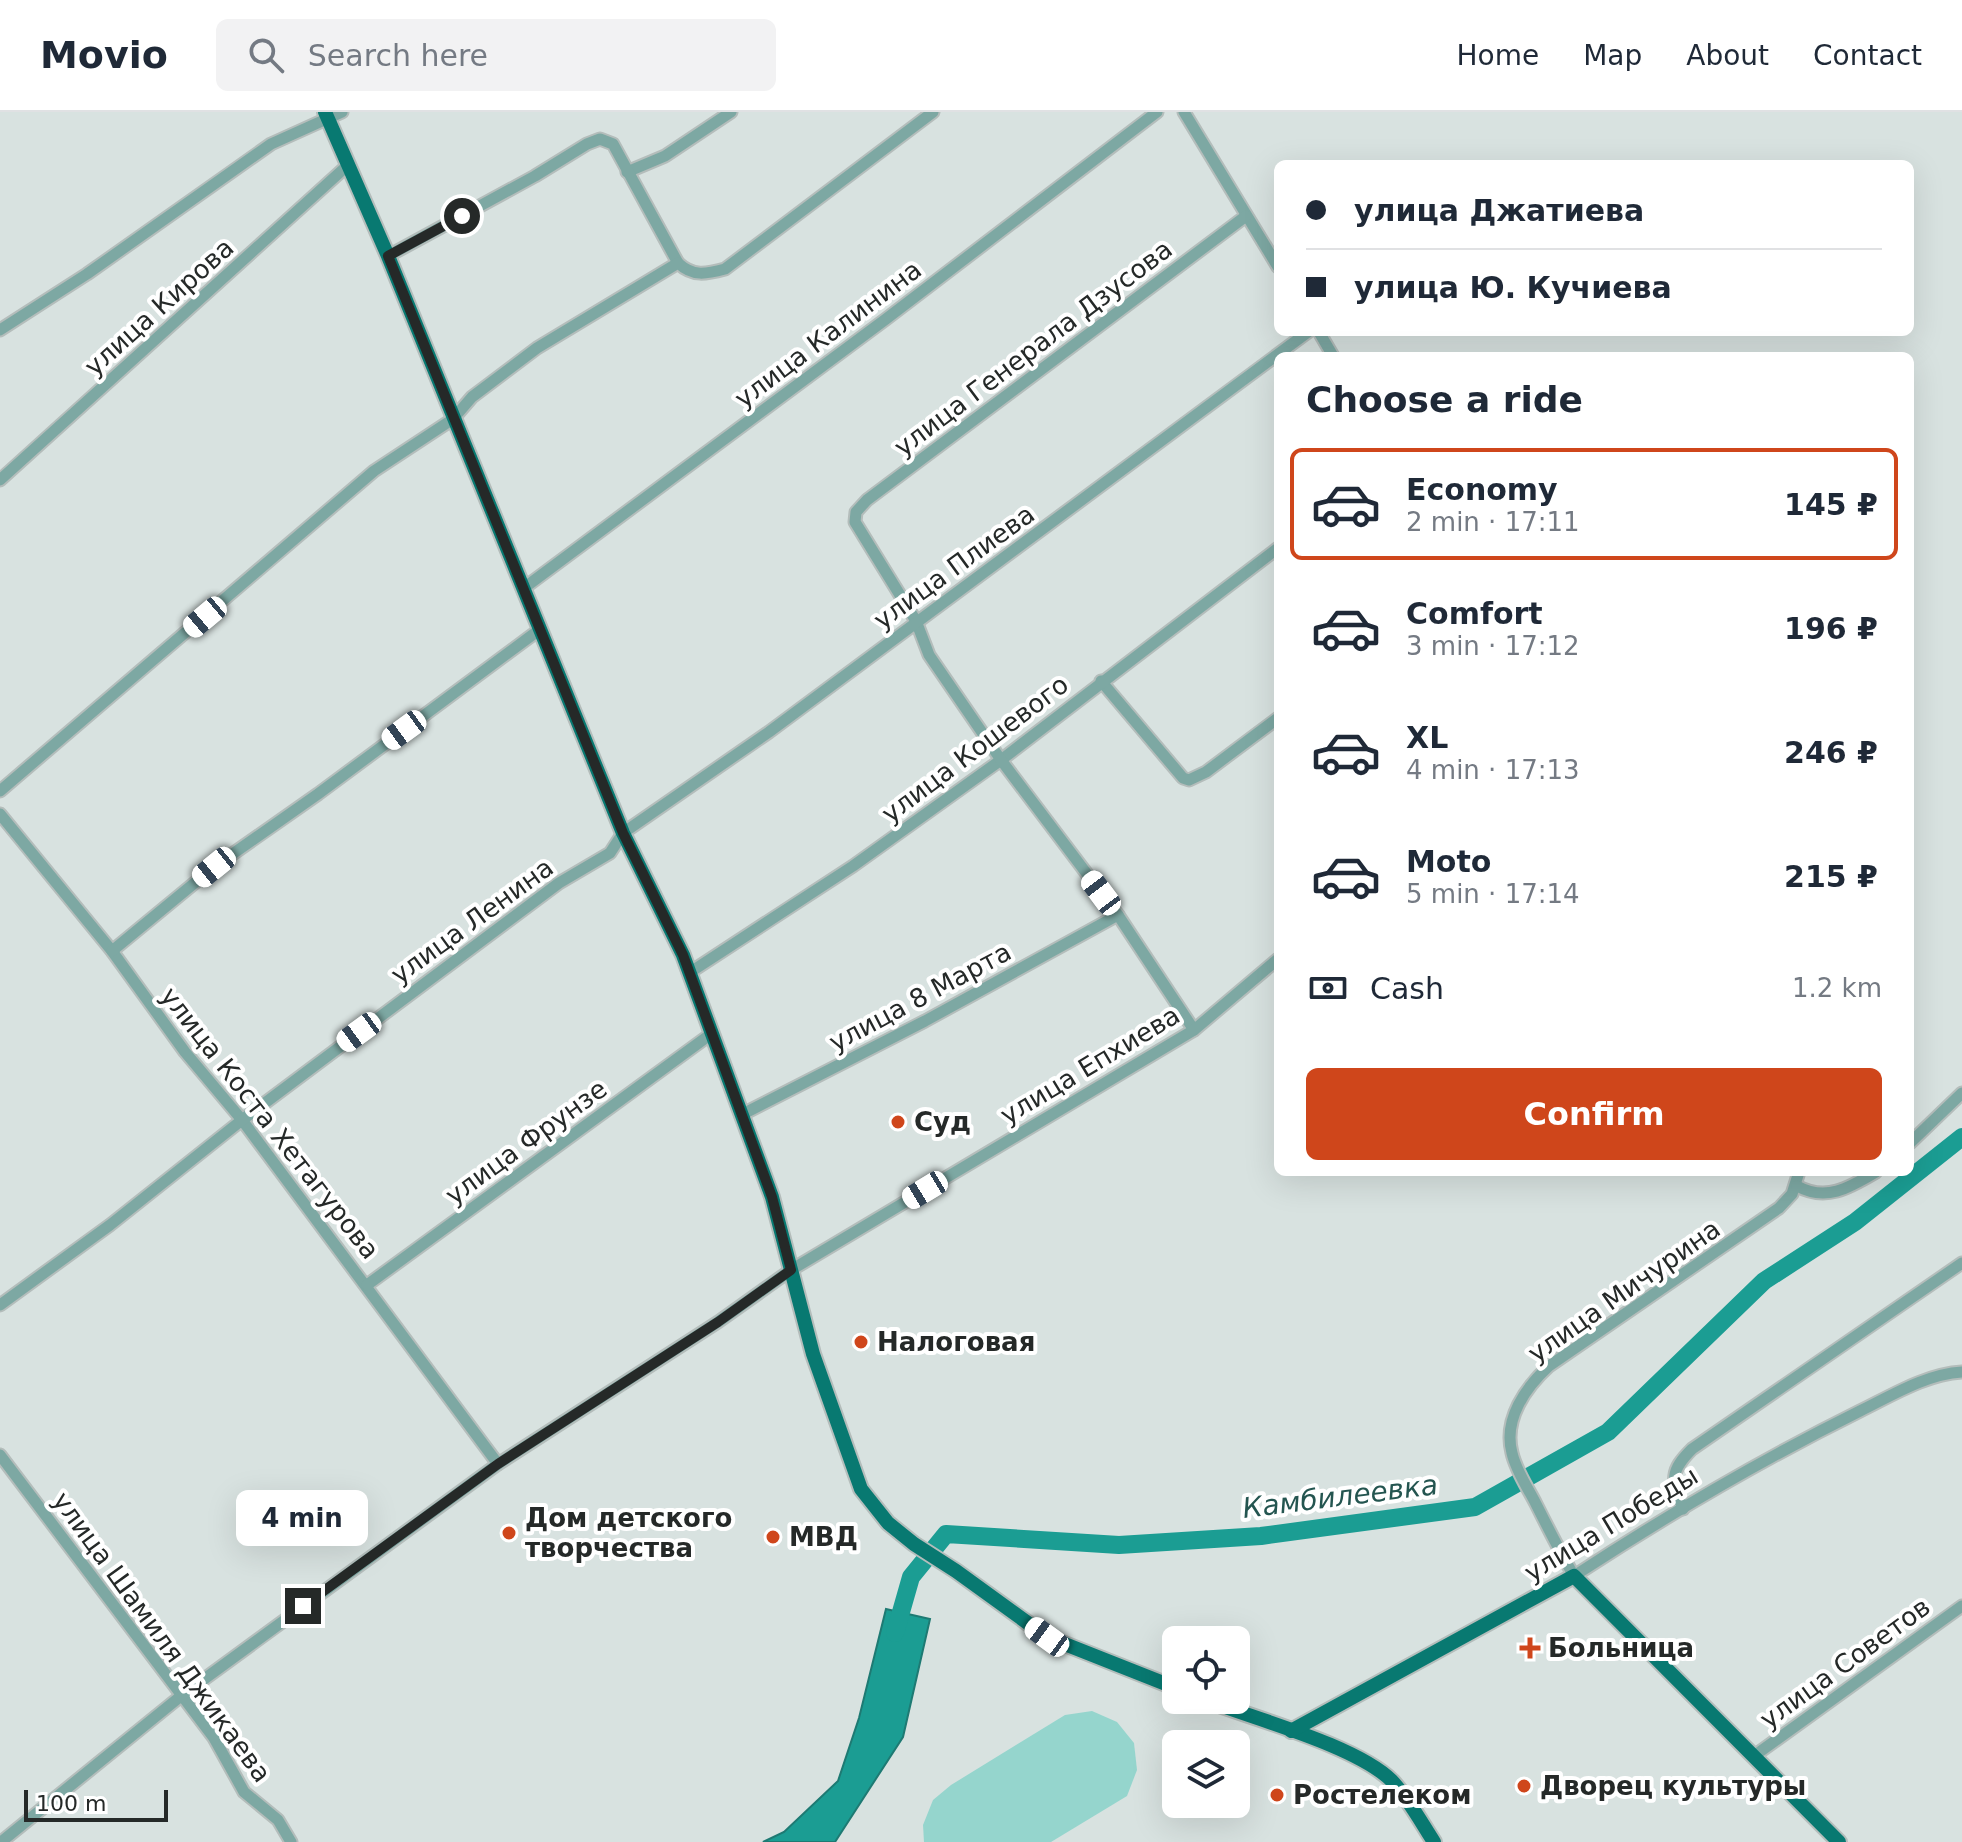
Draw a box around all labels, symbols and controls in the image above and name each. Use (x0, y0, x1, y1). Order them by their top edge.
search box (216, 19, 776, 91)
text: Movio (40, 33, 168, 77)
icon: search (244, 33, 288, 77)
text: Search here (308, 38, 488, 73)
text: Home (1456, 39, 1539, 72)
text: Map (1583, 39, 1642, 72)
text: About (1686, 39, 1769, 72)
text: Contact (1813, 39, 1922, 72)
text: улица Джатиева (1354, 193, 1644, 228)
route start (444, 198, 480, 234)
street label: улица Кирова (78, 232, 240, 382)
street label: улица Генерала Дзусова (888, 234, 1178, 462)
street label: улица Калинина (729, 254, 927, 414)
text: улица Ю. Кучиева (1354, 270, 1672, 305)
text: Choose a ride (1306, 379, 1583, 420)
icon: car (1310, 468, 1382, 540)
text: Economy (1406, 472, 1558, 507)
text: 145 ₽ (1784, 487, 1878, 522)
street label: улица Плиева (868, 499, 1040, 635)
text: 2 min · 17:11 (1406, 507, 1580, 537)
car (179, 592, 231, 642)
icon: car (1310, 592, 1382, 664)
text: Comfort (1406, 596, 1543, 631)
text: 196 ₽ (1784, 611, 1878, 646)
text: 3 min · 17:12 (1406, 631, 1580, 661)
street label: улица Кошевого (876, 669, 1074, 829)
car (378, 706, 430, 754)
icon: car (1310, 716, 1382, 788)
text: XL (1406, 720, 1448, 755)
text: 246 ₽ (1784, 735, 1878, 770)
text: 4 min · 17:13 (1406, 755, 1580, 785)
icon: car (1310, 840, 1382, 912)
car (188, 843, 240, 891)
text: Moto (1406, 844, 1491, 879)
street label: улица Ленина (385, 852, 559, 990)
text: 215 ₽ (1784, 859, 1878, 894)
car (1077, 867, 1125, 919)
text: 5 min · 17:14 (1406, 879, 1580, 909)
street label: улица 8 Марта (824, 936, 1016, 1058)
icon: cash (1306, 966, 1350, 1010)
text: Cash (1370, 971, 1444, 1006)
text: 1.2 km (1792, 973, 1882, 1003)
street label: улица Коста Хетагурова (155, 981, 385, 1265)
street label: улица Епхиева (995, 1000, 1185, 1130)
car (333, 1008, 385, 1056)
button: Confirm (1306, 1068, 1882, 1160)
street label: улица Фрунзе (440, 1073, 612, 1211)
place label: Суд (914, 1107, 971, 1137)
marker: Суд (889, 1113, 907, 1131)
car (898, 1167, 952, 1213)
street label: улица Мичурина (1522, 1214, 1726, 1368)
place label: Налоговая (877, 1327, 1035, 1357)
marker: Налоговая (852, 1333, 870, 1351)
street label: улица Победы (1519, 1460, 1703, 1588)
water label: Камбилеевка (1241, 1468, 1440, 1525)
street label: улица Шамиля Джикаева (47, 1486, 277, 1788)
callout: 4 min (237, 1490, 369, 1546)
text: 4 min (261, 1503, 343, 1533)
place label: Дом детского творчества (525, 1503, 732, 1563)
place label: МВД (789, 1522, 858, 1552)
marker: Дом детского творчества (500, 1524, 518, 1542)
marker: МВД (764, 1528, 782, 1546)
route end (285, 1588, 321, 1624)
street label: улица Советов (1754, 1591, 1936, 1735)
car (1021, 1613, 1073, 1661)
map controls (1162, 1626, 1250, 1818)
button: locate (1162, 1626, 1250, 1714)
place label: Больница (1548, 1633, 1694, 1663)
marker: Больница (1519, 1637, 1541, 1659)
button: layers (1162, 1730, 1250, 1818)
place label: Дворец культуры (1540, 1771, 1806, 1801)
marker: Дворец культуры (1515, 1777, 1533, 1795)
place label: Ростелеком (1293, 1780, 1471, 1810)
scale bar (24, 1786, 168, 1822)
marker: Ростелеком (1268, 1786, 1286, 1804)
text: 100 m (36, 1791, 106, 1816)

